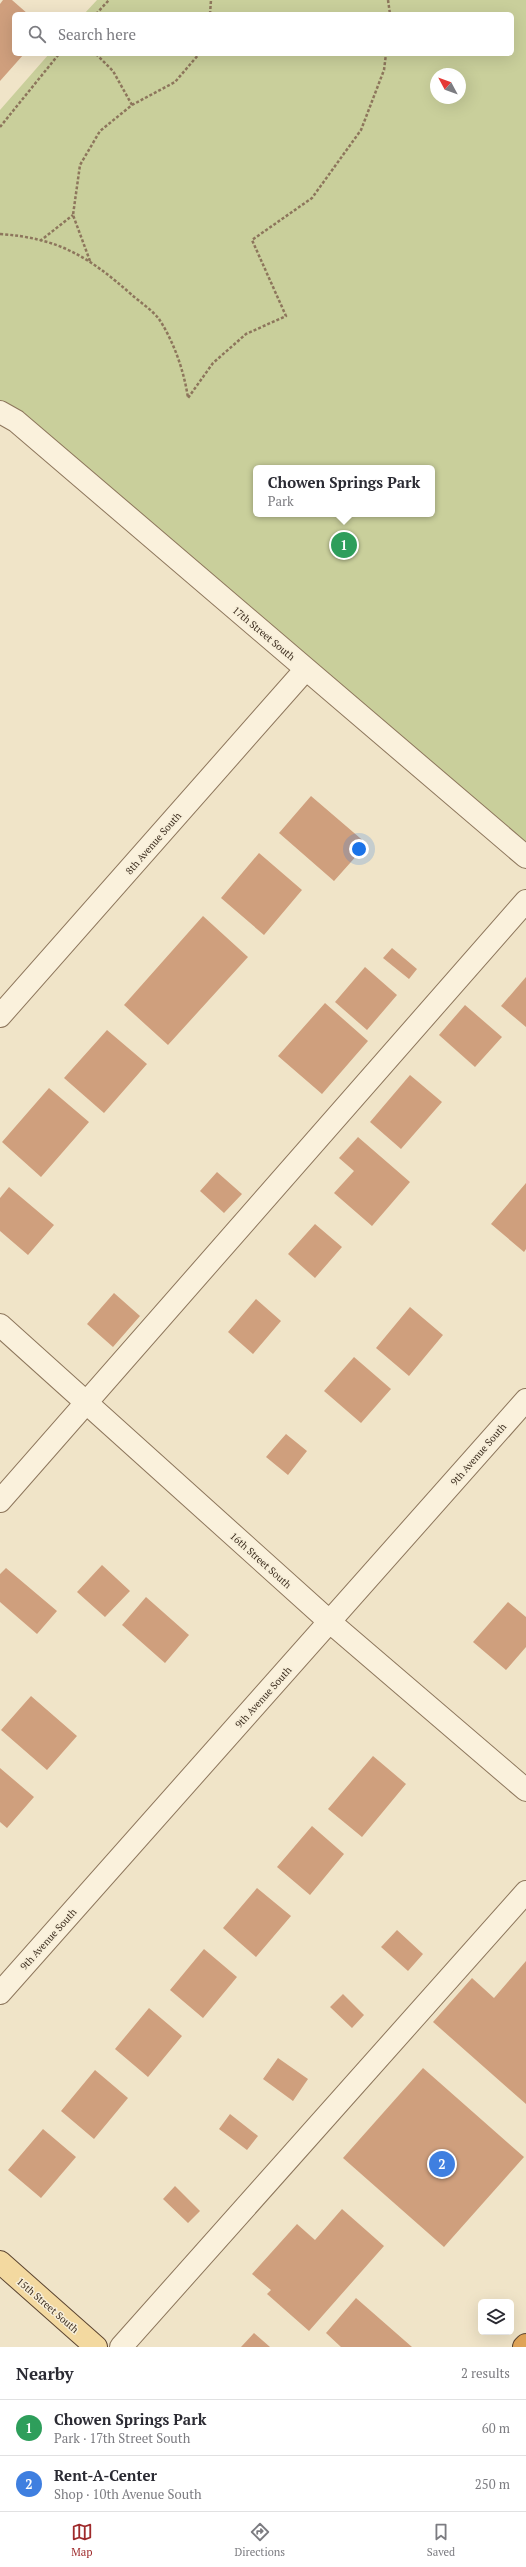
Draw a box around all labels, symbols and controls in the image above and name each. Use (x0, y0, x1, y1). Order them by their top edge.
search box (12, 12, 514, 56)
icon: search (26, 23, 48, 45)
text: Search here (58, 24, 136, 44)
north arrow (430, 68, 466, 104)
popup (253, 465, 435, 517)
text: Chowen Springs Park (268, 472, 420, 492)
text: Park (268, 492, 294, 510)
pin: 1 (331, 530, 357, 560)
street label: 17th Street South (230, 603, 298, 663)
street label: 8th Avenue South (123, 809, 184, 877)
your location (349, 839, 369, 859)
street label: 9th Avenue South (448, 1420, 509, 1488)
street label: 16th Street South (227, 1529, 294, 1591)
street label: 9th Avenue South (232, 1664, 295, 1731)
street label: 9th Avenue South (17, 1906, 80, 1973)
pin: 2 (429, 2149, 455, 2179)
street label: 15th Street South (14, 2275, 81, 2336)
map controls (478, 2299, 514, 2335)
button: layers (478, 2299, 514, 2335)
text: Nearby (16, 2362, 74, 2385)
text: 2 results (461, 2364, 510, 2382)
text: Chowen Springs Park (54, 2409, 206, 2429)
text: 1 (25, 2419, 33, 2437)
text: 60 m (482, 2419, 510, 2437)
text: Park · 17th Street South (54, 2429, 190, 2447)
text: Rent-A-Center (54, 2465, 157, 2485)
text: 2 (25, 2475, 33, 2493)
text: 250 m (475, 2475, 510, 2493)
text: Shop · 10th Avenue South (54, 2485, 202, 2503)
tab: Map (71, 2521, 93, 2559)
tab: Directions (234, 2521, 285, 2559)
tab: Saved (427, 2521, 455, 2559)

